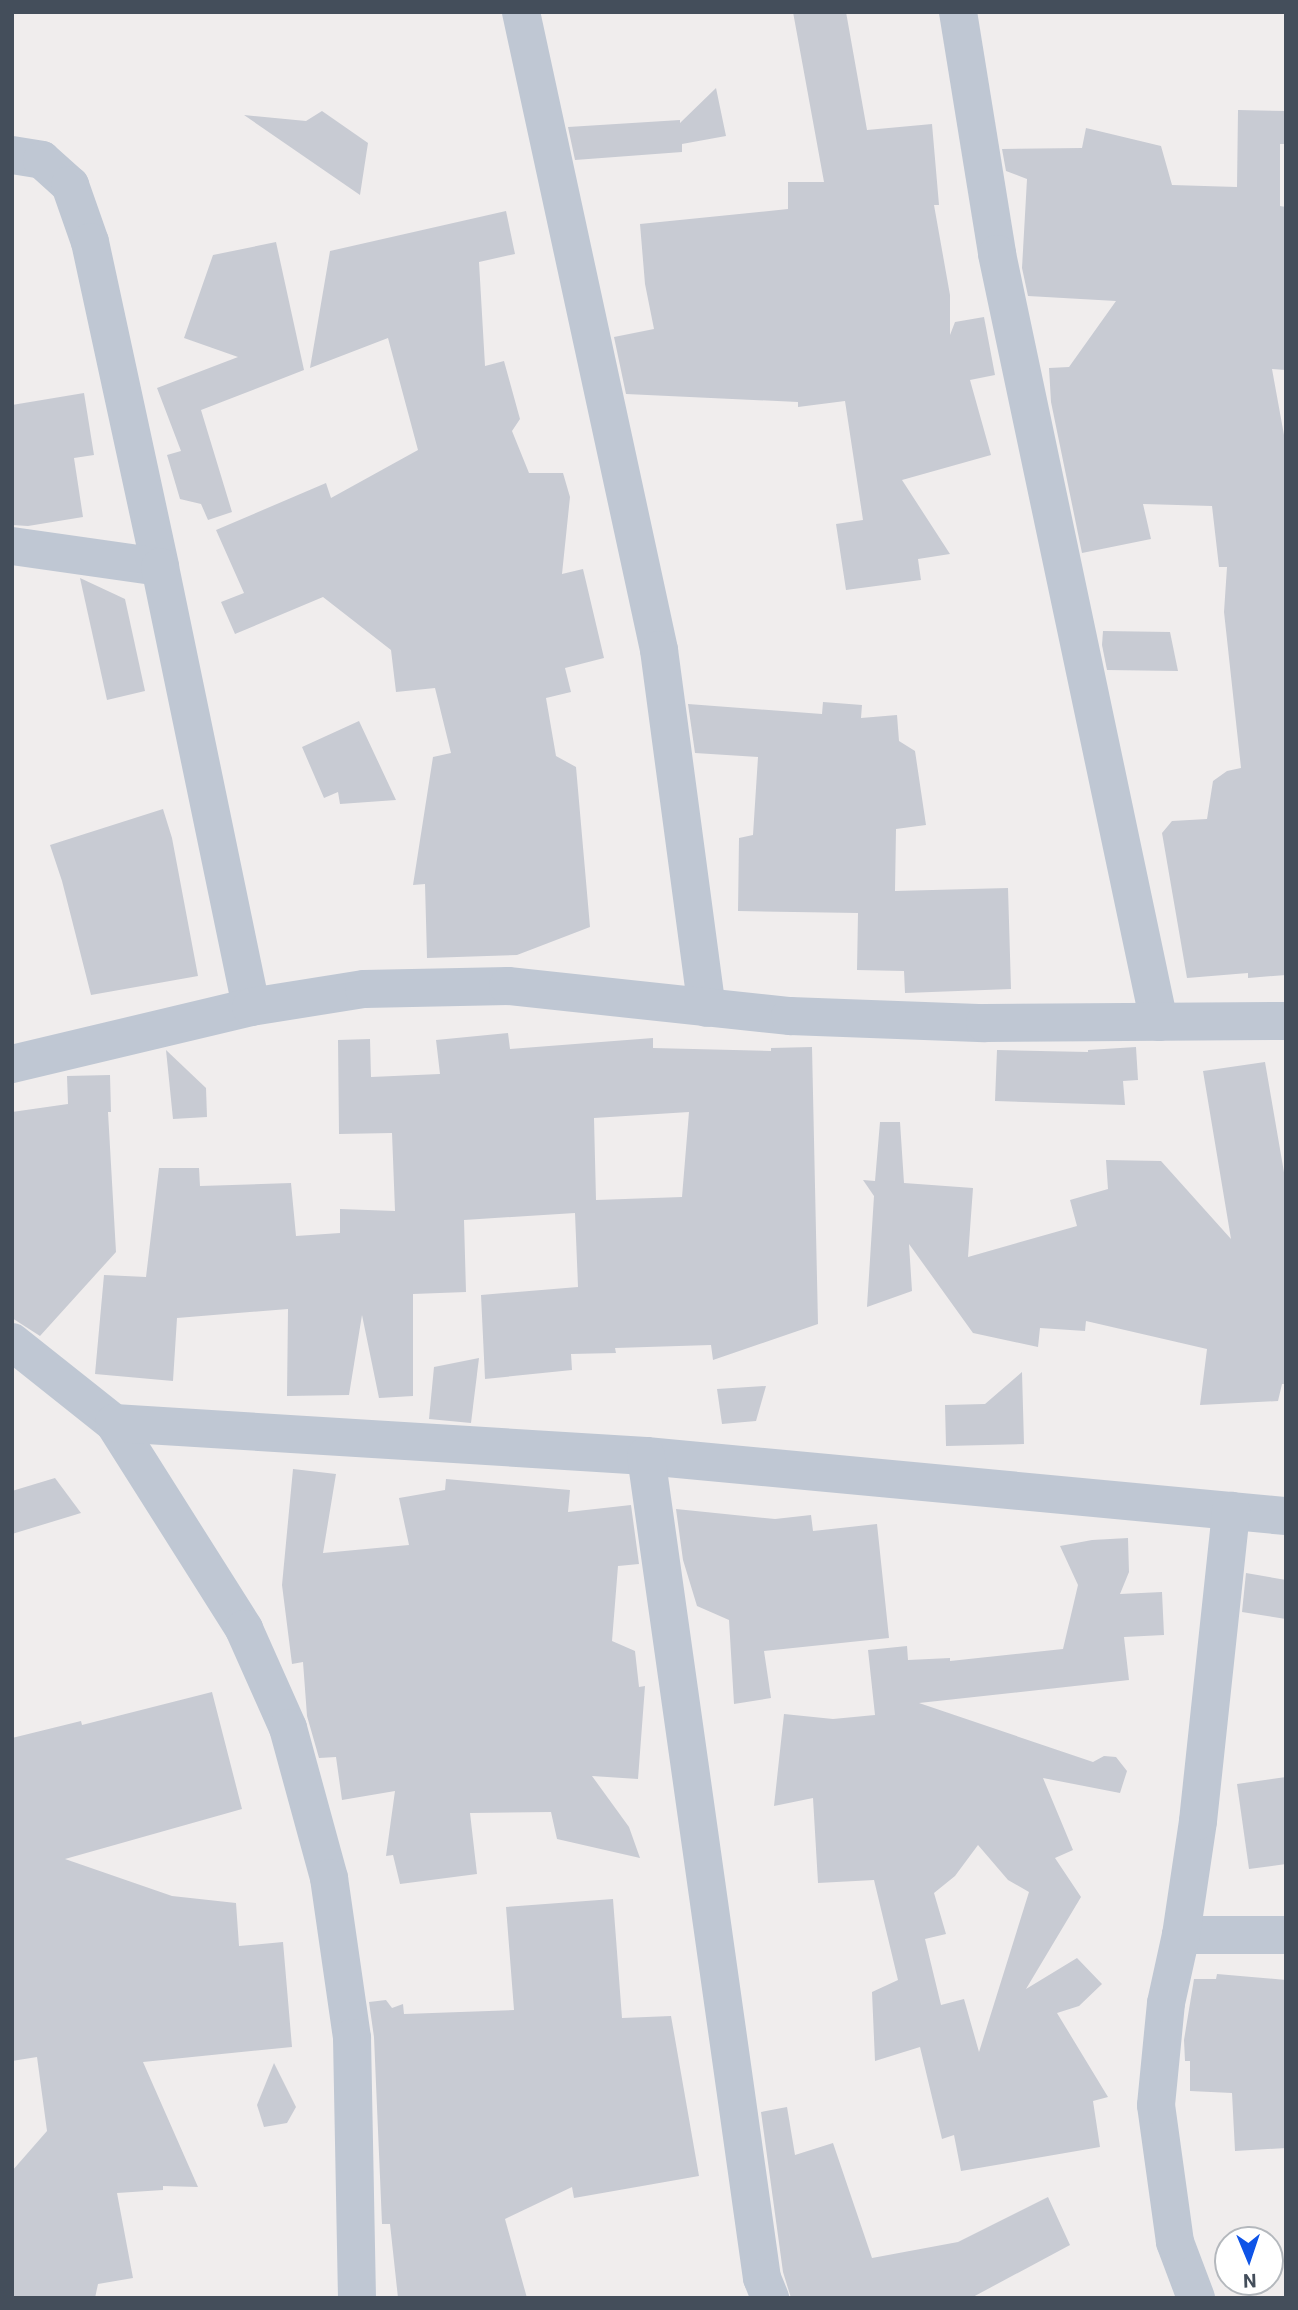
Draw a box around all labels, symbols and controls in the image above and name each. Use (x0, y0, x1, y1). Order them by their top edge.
north arrow (1214, 2226, 1284, 2296)
text: N (1243, 2269, 1257, 2292)

